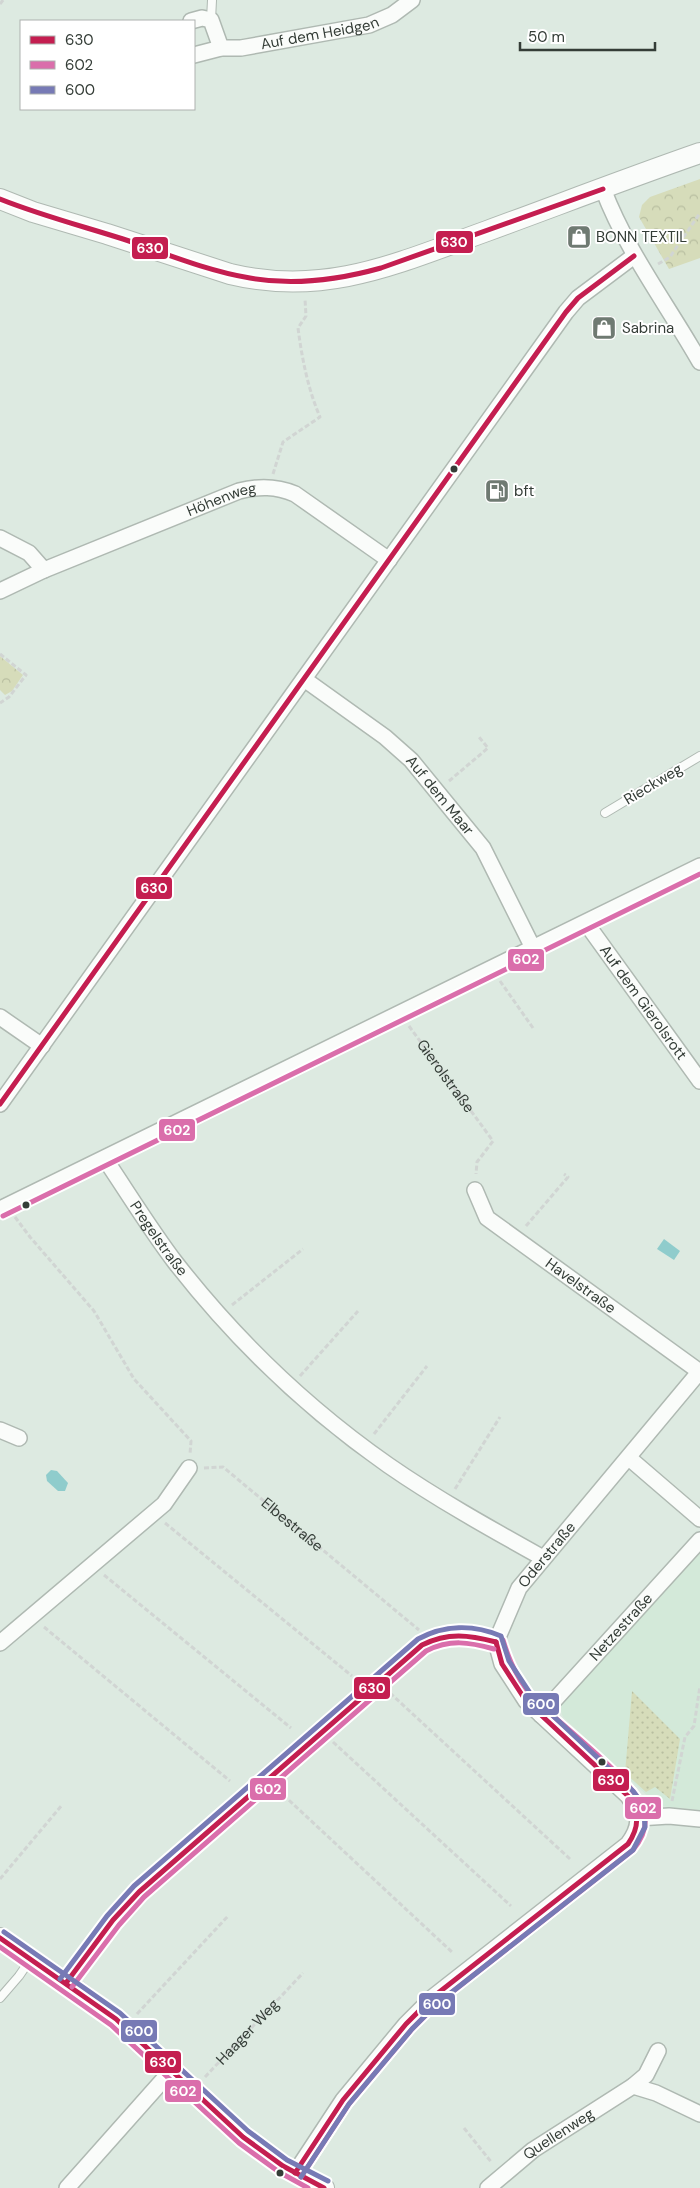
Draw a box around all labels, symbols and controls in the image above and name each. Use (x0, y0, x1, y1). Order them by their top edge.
street label: Auf dem Heidgen (259, 12, 382, 54)
legend (20, 20, 195, 110)
scale bar (520, 20, 655, 52)
text: 50 m (528, 27, 565, 47)
text: 630 (65, 30, 94, 50)
text: 602 (65, 55, 93, 75)
text: 600 (65, 80, 95, 100)
shop icon: BONN TEXTIL (566, 224, 592, 250)
place label: BONN TEXTIL (596, 227, 687, 247)
line badge: 630 (435, 230, 474, 254)
text: 630 (440, 233, 468, 251)
line badge: 630 (131, 236, 169, 260)
text: 630 (136, 239, 164, 257)
shop icon: Sabrina (591, 315, 617, 341)
place label: Sabrina (622, 318, 674, 338)
unlabelled marker (449, 464, 459, 474)
street label: Höhenweg (184, 478, 257, 521)
fuel station icon: bft (484, 478, 510, 504)
place label: bft (514, 481, 534, 501)
street label: Auf dem Maar (401, 751, 479, 840)
street label: Rieckweg (620, 759, 686, 809)
line badge: 630 (135, 876, 173, 900)
text: 630 (140, 879, 168, 897)
street label: Auf dem Gierolsrott (595, 941, 692, 1064)
line badge: 602 (507, 948, 545, 972)
text: 602 (513, 950, 539, 968)
street label: Gierolstraße (412, 1035, 479, 1117)
line badge: 602 (158, 1118, 196, 1142)
text: 602 (164, 1121, 190, 1139)
street label: Pregelstraße (125, 1197, 192, 1280)
unlabelled marker (21, 1200, 31, 1210)
street label: Havelstraße (541, 1253, 620, 1318)
street label: Elbestraße (257, 1493, 327, 1556)
street label: Oderstraße (513, 1518, 580, 1592)
street label: Netzestraße (585, 1589, 657, 1665)
line badge: 630 (353, 1676, 391, 1700)
text: 630 (358, 1679, 386, 1697)
line badge: 600 (522, 1692, 560, 1716)
text: 600 (527, 1695, 555, 1713)
unlabelled marker (597, 1757, 607, 1767)
line badge: 630 (592, 1768, 630, 1792)
text: 630 (597, 1771, 625, 1789)
line badge: 602 (249, 1777, 287, 1801)
text: 602 (255, 1780, 281, 1798)
line badge: 602 (624, 1796, 662, 1820)
text: 602 (630, 1799, 656, 1817)
line badge: 600 (418, 1992, 456, 2016)
street label: Haager Weg (212, 1995, 283, 2069)
text: 600 (423, 1995, 451, 2013)
line badge: 600 (120, 2019, 158, 2043)
text: 600 (125, 2022, 153, 2040)
line badge: 630 (144, 2050, 182, 2074)
text: 630 (149, 2053, 177, 2071)
line badge: 602 (164, 2079, 202, 2103)
text: 602 (170, 2082, 196, 2100)
street label: Quellenweg (519, 2104, 598, 2164)
unlabelled marker (275, 2168, 285, 2178)

